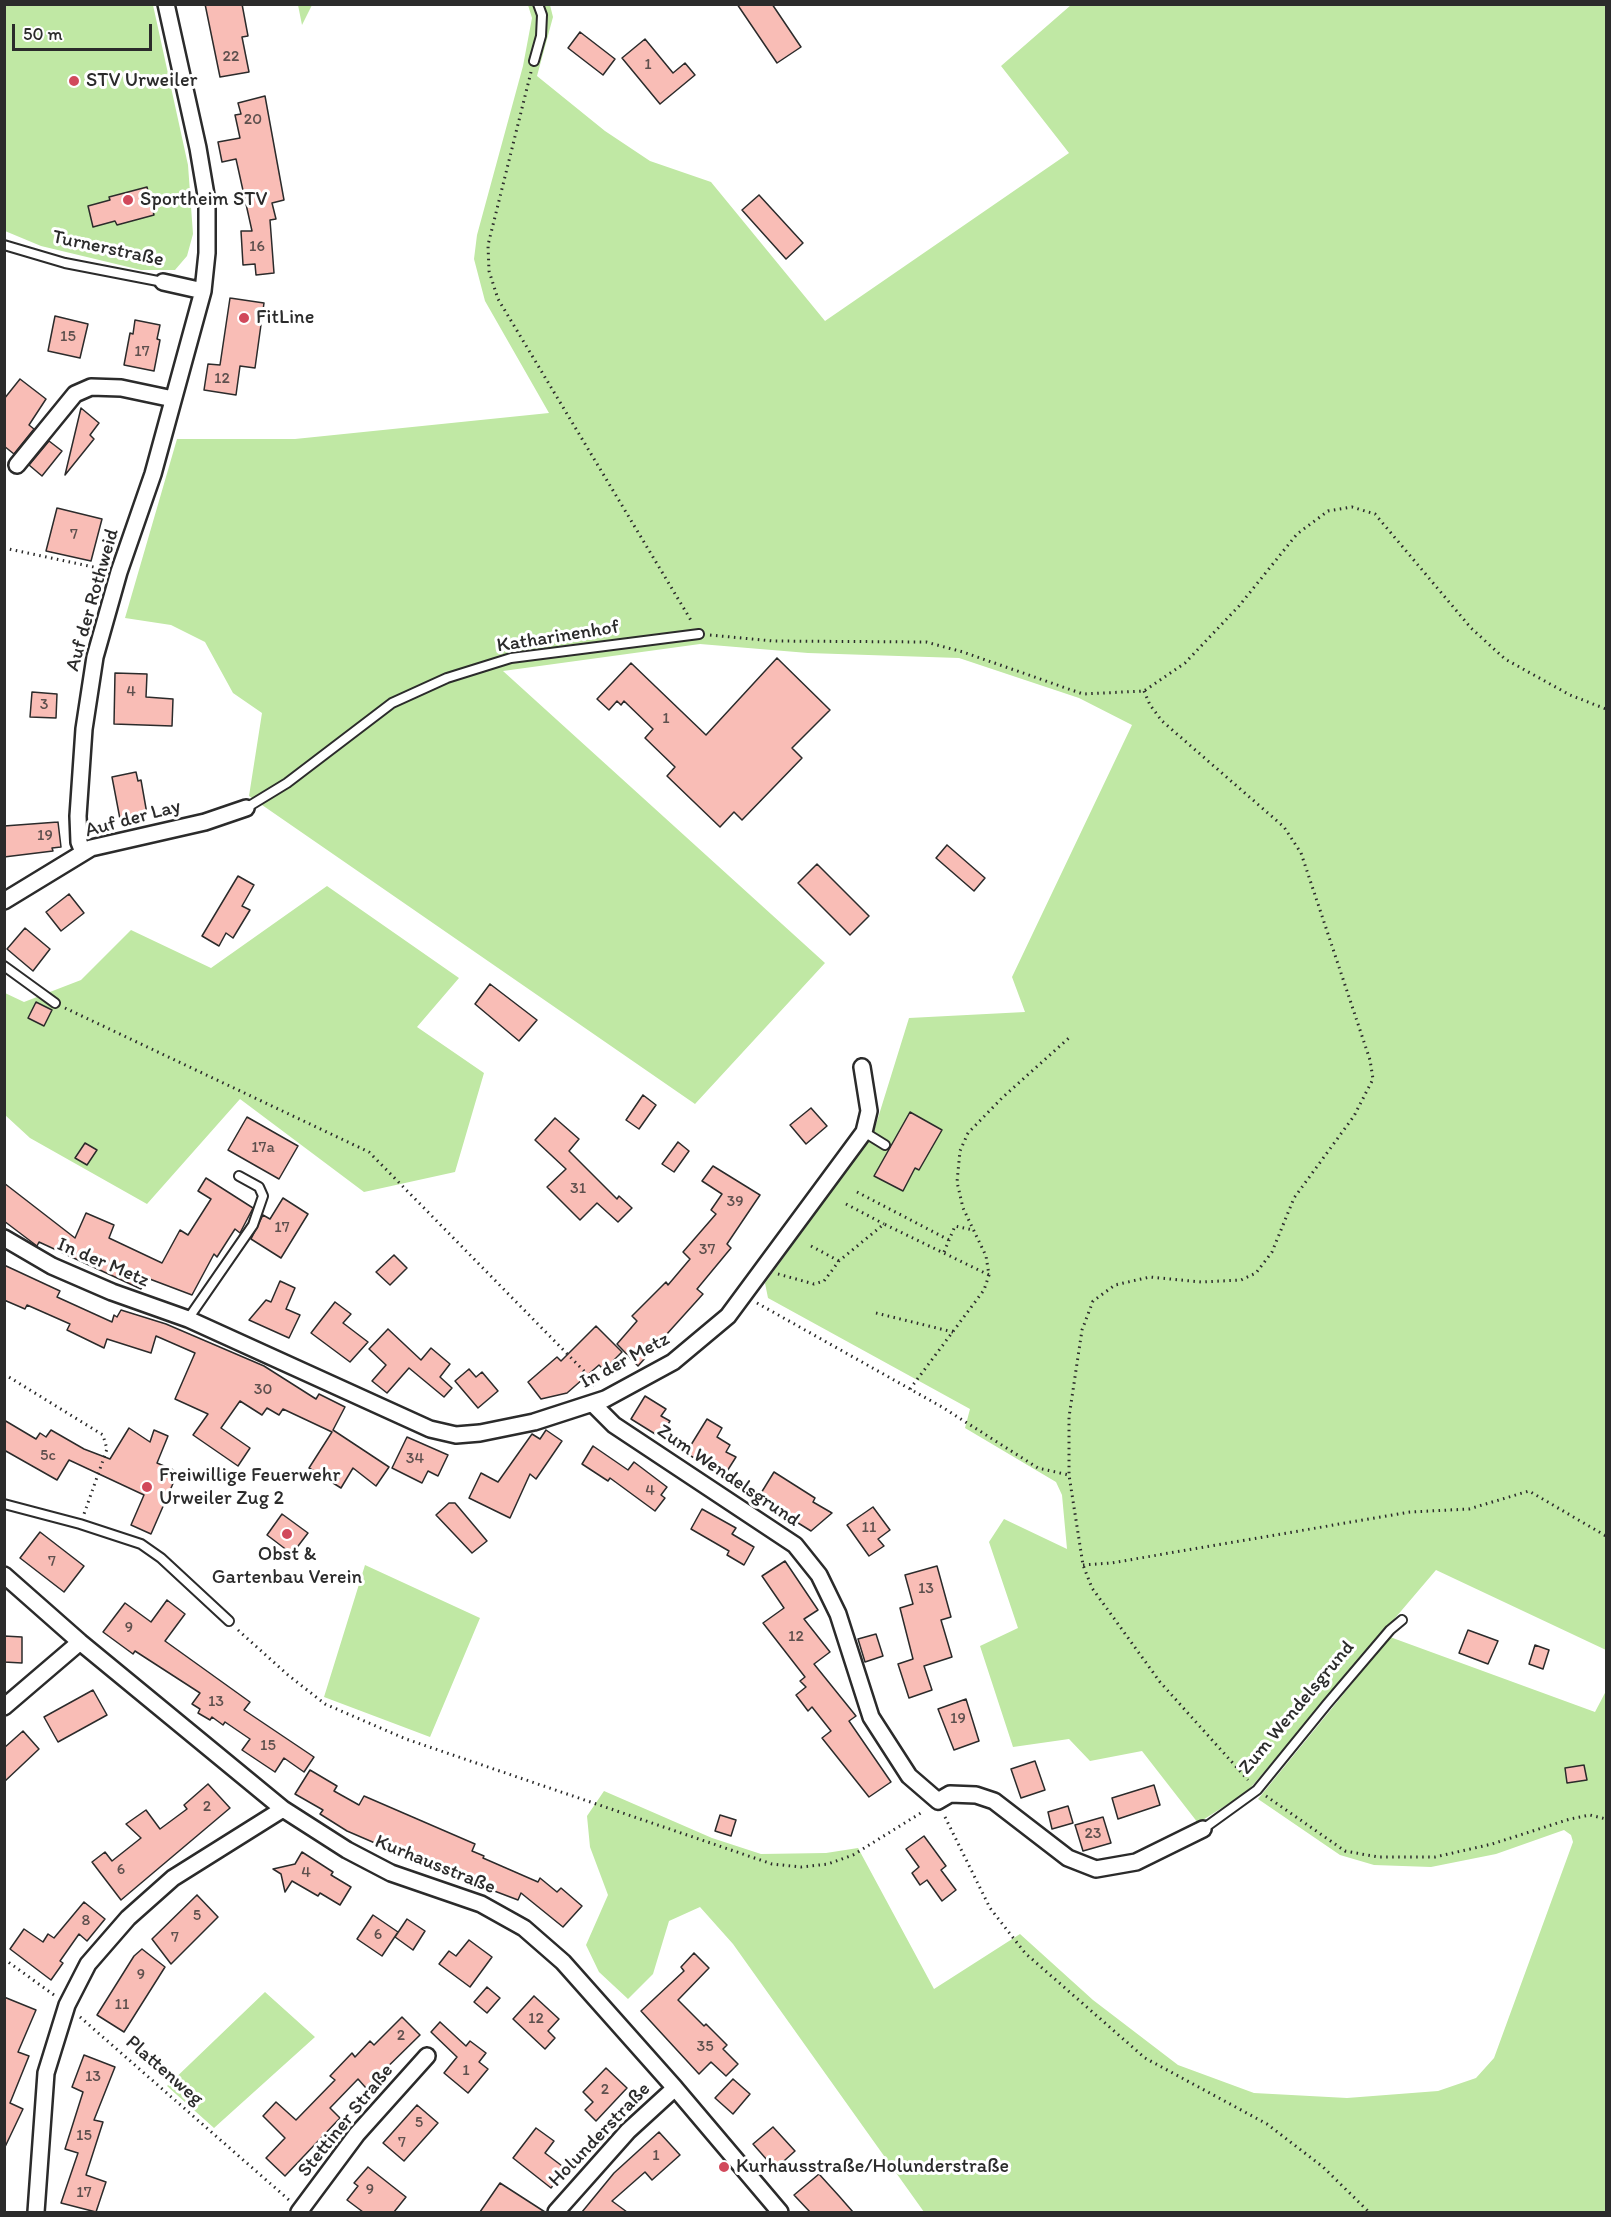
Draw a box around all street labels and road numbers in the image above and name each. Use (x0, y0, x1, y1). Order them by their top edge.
street label: Turnerstraße (50, 225, 166, 273)
street label: Auf der Rothweid (61, 526, 125, 674)
street label: Katharinenhof (495, 615, 621, 659)
street label: Auf der Lay (83, 795, 183, 843)
street label: In der Metz (53, 1233, 153, 1293)
street label: In der Metz (576, 1327, 674, 1395)
street label: Zum Wendelsgrund (652, 1419, 804, 1533)
street label: Zum Wendelsgrund (1234, 1636, 1360, 1780)
street label: Kurhausstraße (371, 1830, 499, 1900)
street label: Plattenweg (120, 2031, 208, 2111)
street label: Stettiner Straße (293, 2059, 399, 2183)
street label: Holunderstraße (544, 2078, 656, 2192)

